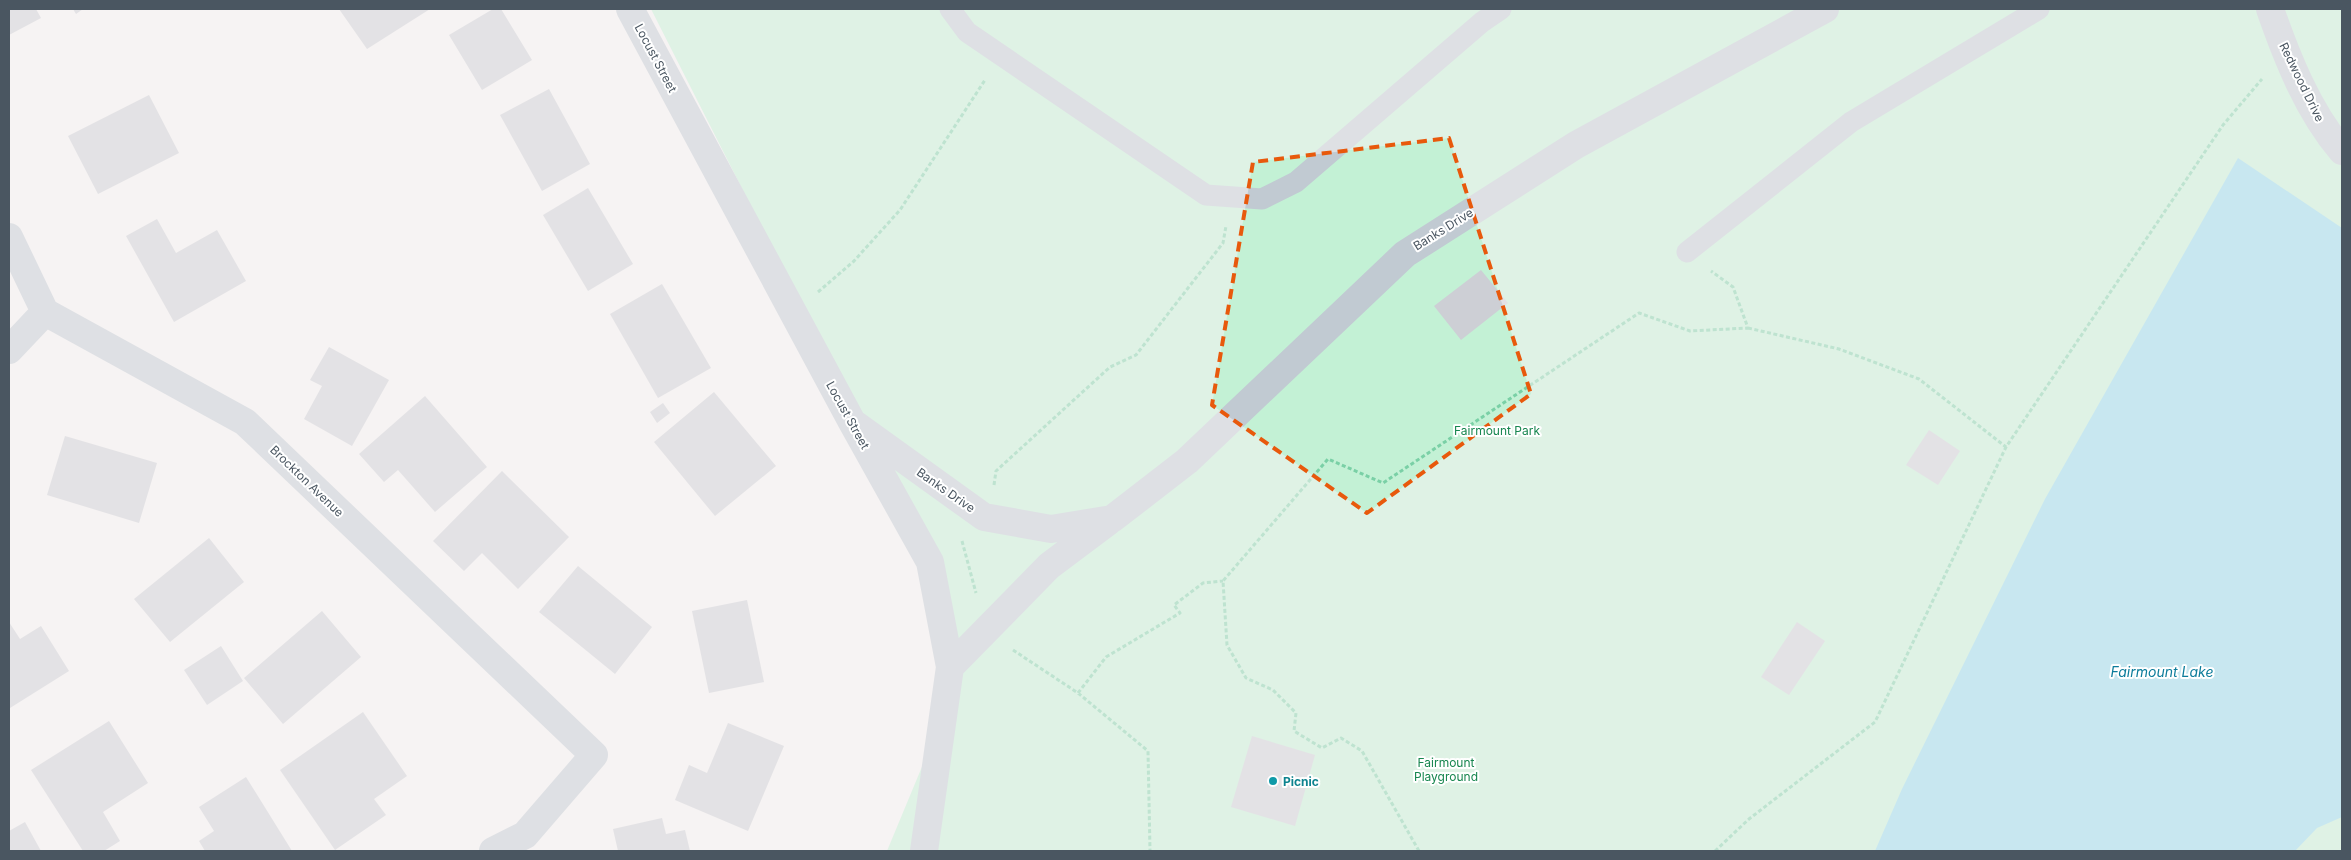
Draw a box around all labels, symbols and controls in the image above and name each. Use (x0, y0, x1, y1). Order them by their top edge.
street label: Locust Street (632, 21, 680, 95)
street label: Redwood Drive (2276, 40, 2328, 124)
street label: Banks Drive (1410, 205, 1476, 253)
street label: Locust Street (823, 378, 873, 452)
park label: Fairmount Park (1454, 423, 1540, 438)
street label: Brockton Avenue (267, 442, 347, 520)
street label: Banks Drive (914, 464, 978, 516)
water label: Fairmount Lake (2111, 663, 2213, 680)
park label: Fairmount Playground (1414, 755, 1478, 784)
place label: Picnic (1283, 774, 1319, 789)
marker: Picnic (1267, 775, 1279, 787)

